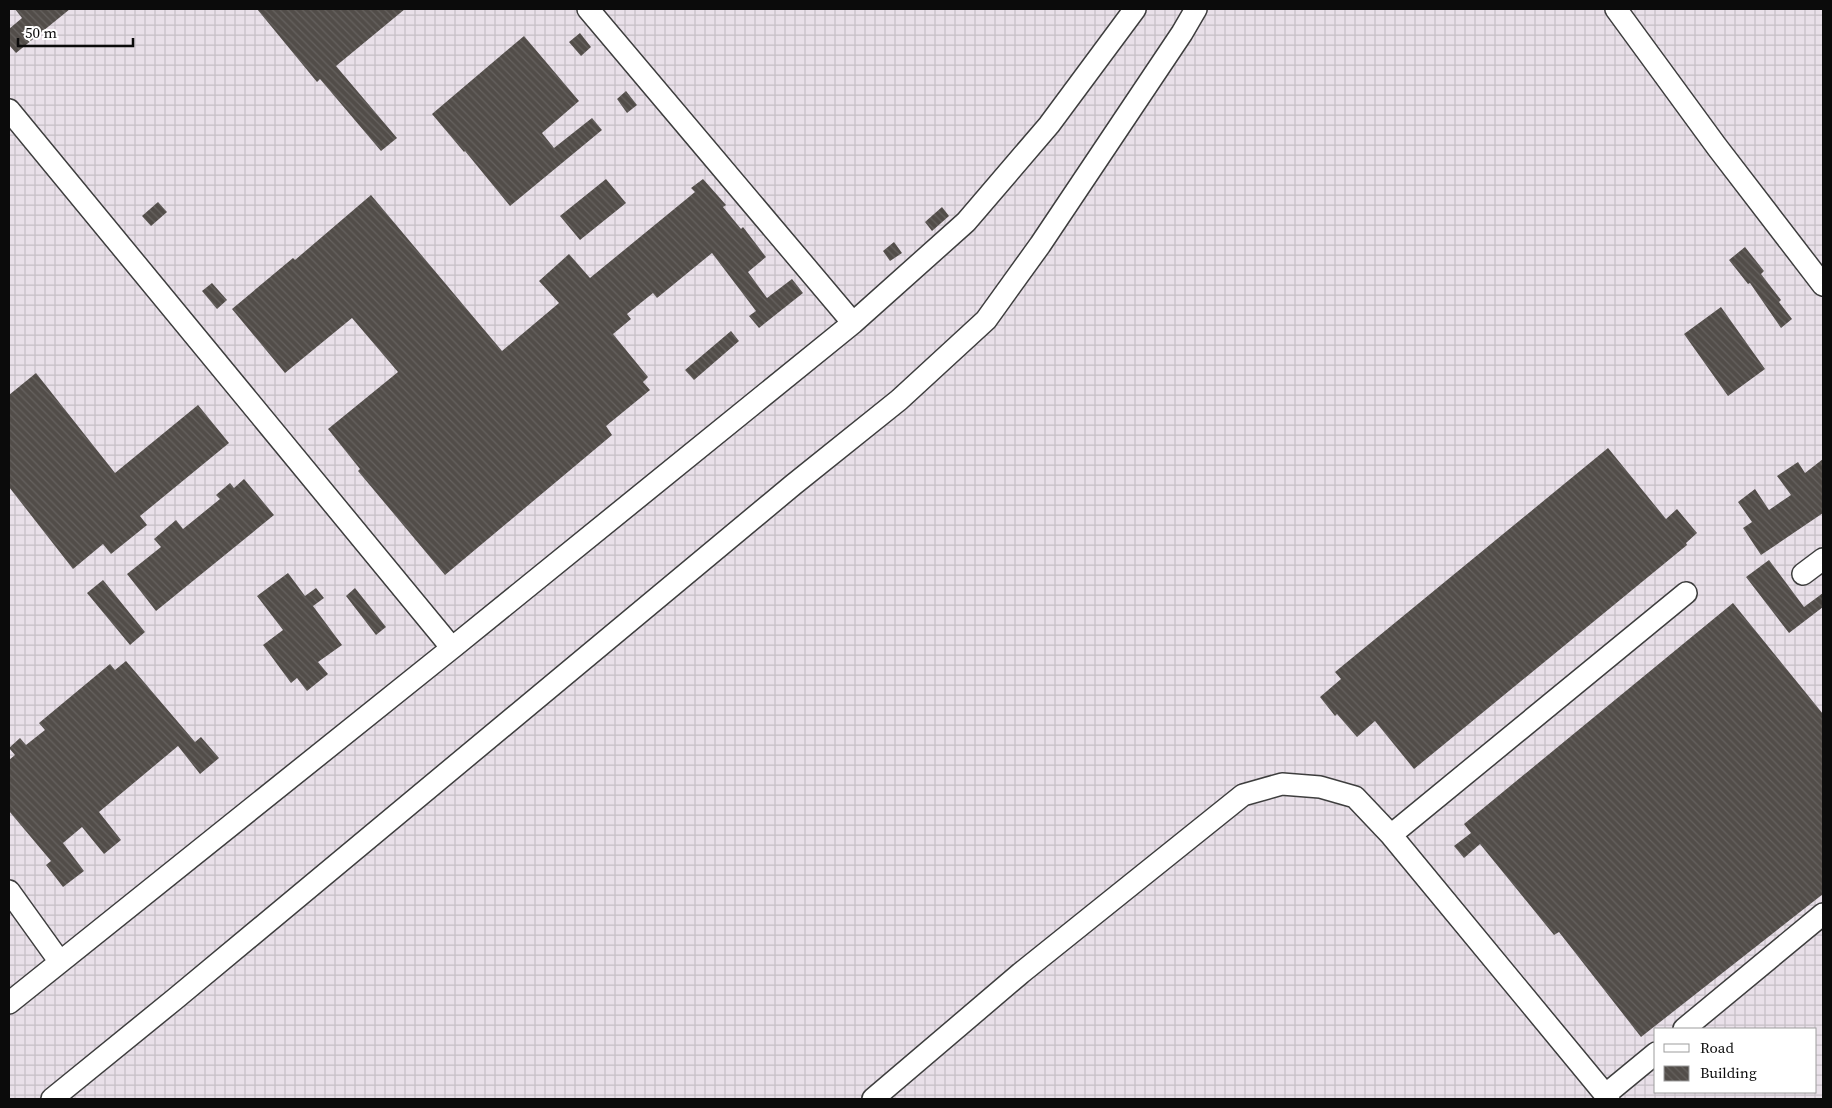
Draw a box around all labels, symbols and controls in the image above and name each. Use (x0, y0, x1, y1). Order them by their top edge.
scale bar (18, 15, 132, 47)
text: 50 m (25, 22, 57, 43)
legend (1654, 1028, 1817, 1093)
text: Road (1700, 1037, 1734, 1058)
text: Building (1700, 1062, 1757, 1083)

